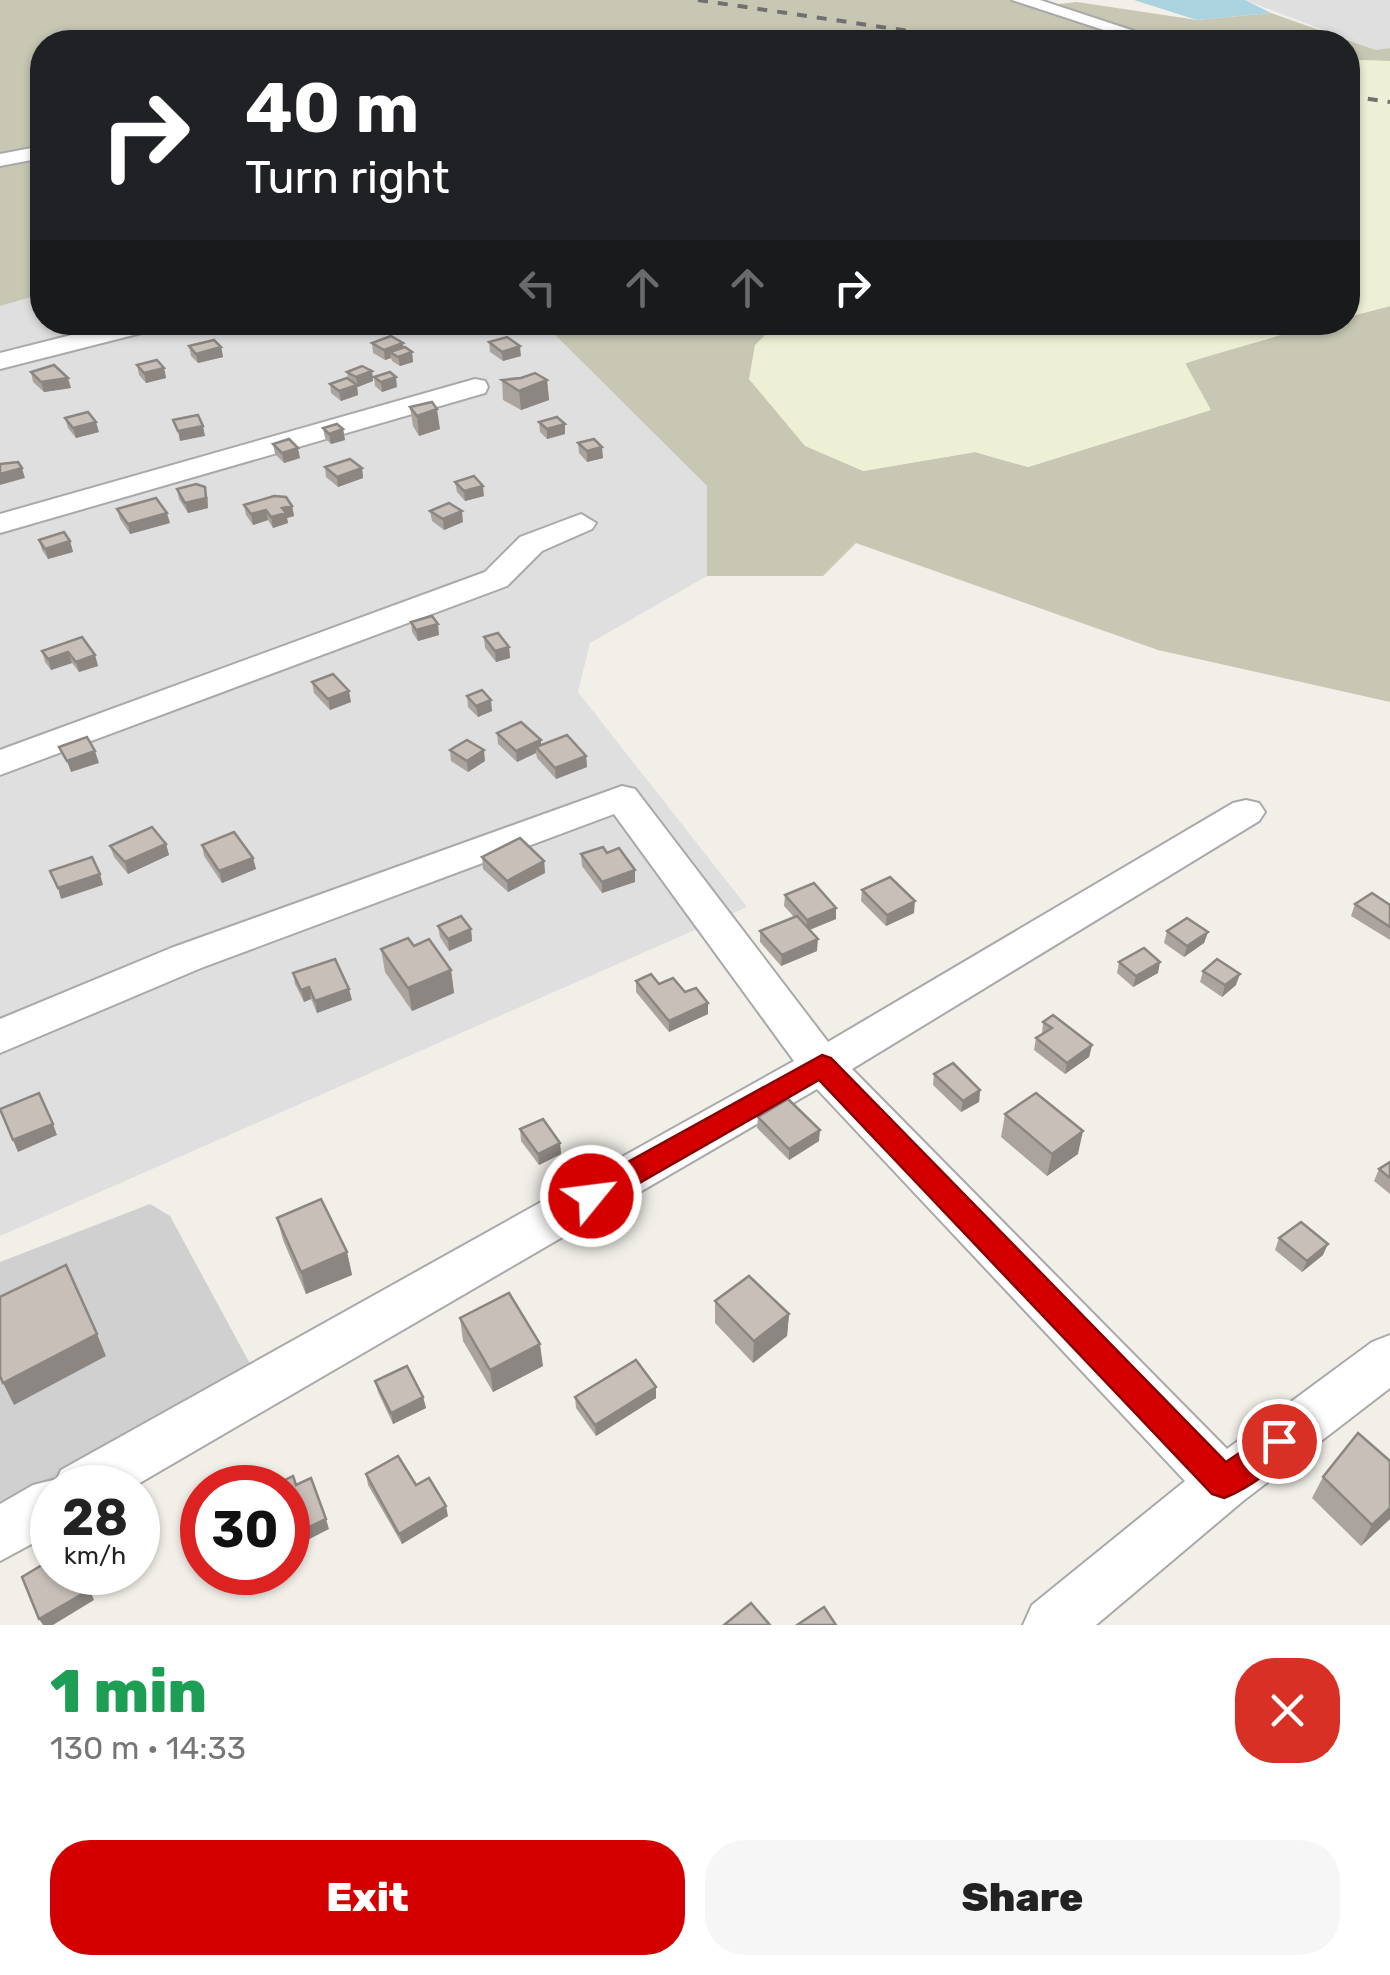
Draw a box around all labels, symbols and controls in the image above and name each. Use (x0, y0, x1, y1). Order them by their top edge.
text: 40 m (245, 67, 419, 150)
icon: right (80, 70, 210, 200)
text: Turn right (245, 151, 449, 204)
icon: left (510, 260, 565, 315)
icon: ahead (615, 260, 670, 315)
icon: ahead (720, 260, 775, 315)
icon: right (825, 260, 880, 315)
position arrow (539, 1144, 643, 1248)
pin (1237, 1399, 1322, 1484)
icon: arrive (1252, 1414, 1307, 1469)
speed limit sign: 30 (180, 1465, 310, 1595)
text: 28 (62, 1488, 128, 1548)
text: km/h (64, 1541, 126, 1570)
text: 1 min (50, 1656, 207, 1727)
button: close (1235, 1658, 1340, 1763)
text: 130 m · 14:33 (50, 1729, 246, 1767)
button: Exit (50, 1840, 685, 1955)
button: Share (705, 1840, 1340, 1955)

